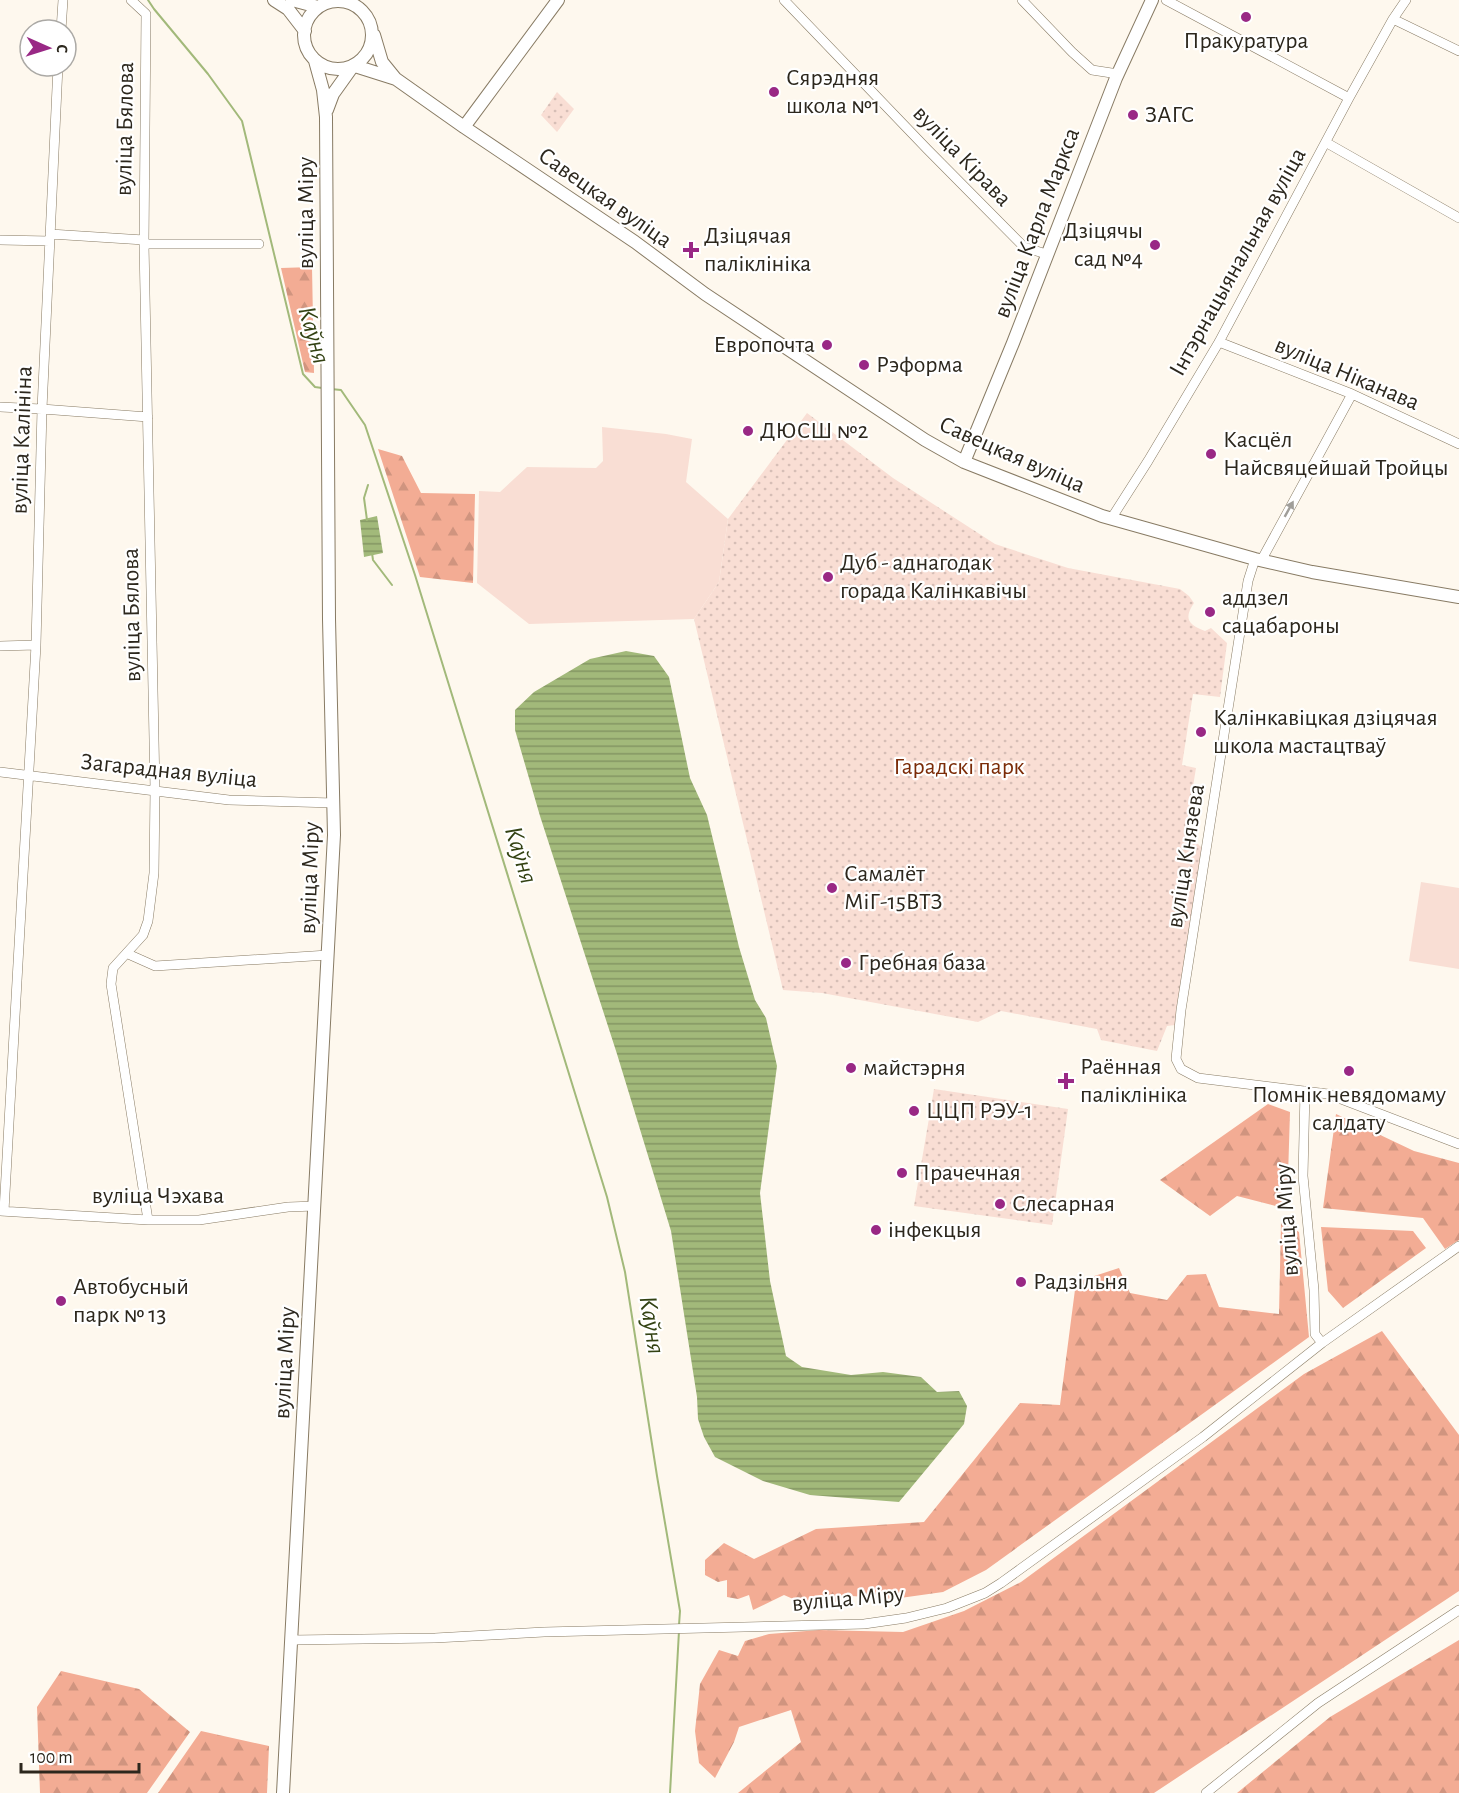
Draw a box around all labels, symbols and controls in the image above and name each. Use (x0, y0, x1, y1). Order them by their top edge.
marker: Пракуратура (1239, 10, 1253, 24)
north arrow (18, 18, 78, 78)
place label: Пракуратура (1184, 29, 1309, 53)
text: С (54, 44, 70, 54)
street label: вуліца Бялова (112, 62, 138, 196)
place label: Сярэдняя школа №1 (786, 66, 880, 118)
marker: Сярэдняя школа №1 (767, 85, 781, 99)
street label: вуліца Кірава (908, 101, 1016, 211)
place label: ЗАГС (1145, 103, 1194, 127)
marker: ЗАГС (1126, 108, 1140, 122)
street label: вуліца Карла Маркса (990, 125, 1084, 321)
street label: Савецкая вуліца (534, 143, 676, 253)
street label: Інтэрнацыянальная вуліца (1165, 144, 1311, 380)
street label: вуліца Міру (294, 156, 318, 269)
place label: Дзіцячы сад №4 (1063, 219, 1143, 271)
place label: Дзіцячая паліклініка (704, 224, 811, 276)
marker: Дзіцячы сад №4 (1148, 238, 1162, 252)
marker: Дзіцячая паліклініка (682, 241, 700, 259)
water label: Каўня (293, 303, 335, 367)
place label: Европочта (713, 333, 815, 357)
street label: вуліца Ніканава (1271, 333, 1423, 415)
marker: Европочта (820, 338, 834, 352)
place label: Рэформа (876, 353, 963, 377)
marker: Рэформа (857, 358, 871, 372)
street label: вуліца Калініна (7, 365, 37, 515)
street label: Савецкая вуліца (935, 412, 1089, 498)
place label: ДЮСШ №2 (760, 419, 868, 443)
marker: ДЮСШ №2 (741, 424, 755, 438)
place label: Касцёл Найсвяцейшай Тройцы (1223, 428, 1449, 480)
marker: Касцёл Найсвяцейшай Тройцы (1204, 447, 1218, 461)
one-way arrow (1284, 501, 1294, 518)
street label: вуліца Бялова (119, 548, 145, 682)
place label: Дуб - аднагодак горада Калінкавічы (840, 551, 1027, 603)
marker: Дуб - аднагодак горада Калінкавічы (821, 570, 835, 584)
place label: аддзел сацабароны (1222, 586, 1340, 638)
marker: аддзел сацабароны (1203, 605, 1217, 619)
place label: Калінкавіцкая дзіцячая школа мастацтваў (1213, 706, 1438, 758)
marker: Калінкавіцкая дзіцячая школа мастацтваў (1194, 725, 1208, 739)
street label: Загарадная вуліца (80, 750, 258, 792)
park label: Гарадскі парк (893, 755, 1025, 779)
street label: вуліца Князева (1163, 782, 1209, 930)
street label: вуліца Міру (296, 821, 324, 935)
water label: Каўня (500, 823, 542, 887)
place label: Самалёт МіГ-15ВТЗ (844, 862, 943, 914)
marker: Самалёт МіГ-15ВТЗ (825, 881, 839, 895)
place label: Гребная база (858, 951, 986, 975)
marker: Гребная база (839, 956, 853, 970)
place label: Раённая паліклініка (1080, 1055, 1187, 1107)
place label: майстэрня (863, 1056, 966, 1080)
marker: майстэрня (844, 1061, 858, 1075)
marker: Помнік невядомаму салдату (1342, 1064, 1356, 1078)
marker: Раённая паліклініка (1057, 1072, 1075, 1090)
place label: Помнік невядомаму салдату (1252, 1083, 1447, 1135)
place label: ЦЦП РЭУ-1 (926, 1099, 1033, 1123)
marker: ЦЦП РЭУ-1 (907, 1104, 921, 1118)
place label: Прачечная (914, 1161, 1021, 1185)
street label: вуліца Міру (1271, 1162, 1303, 1277)
marker: Прачечная (895, 1166, 909, 1180)
street label: вуліца Чэхава (92, 1184, 224, 1208)
place label: Слесарная (1012, 1192, 1115, 1216)
marker: Слесарная (993, 1197, 1007, 1211)
place label: інфекцыя (888, 1218, 981, 1242)
marker: інфекцыя (869, 1223, 883, 1237)
place label: Радзільня (1033, 1270, 1128, 1294)
place label: Автобусный парк № 13 (73, 1275, 189, 1327)
marker: Радзільня (1014, 1275, 1028, 1289)
marker: Автобусный парк № 13 (54, 1294, 68, 1308)
water label: Каўня (635, 1294, 669, 1356)
street label: вуліца Міру (270, 1305, 300, 1420)
street label: вуліца Міру (791, 1582, 906, 1616)
scale bar (21, 1736, 140, 1774)
text: 100 m (30, 1749, 73, 1767)

